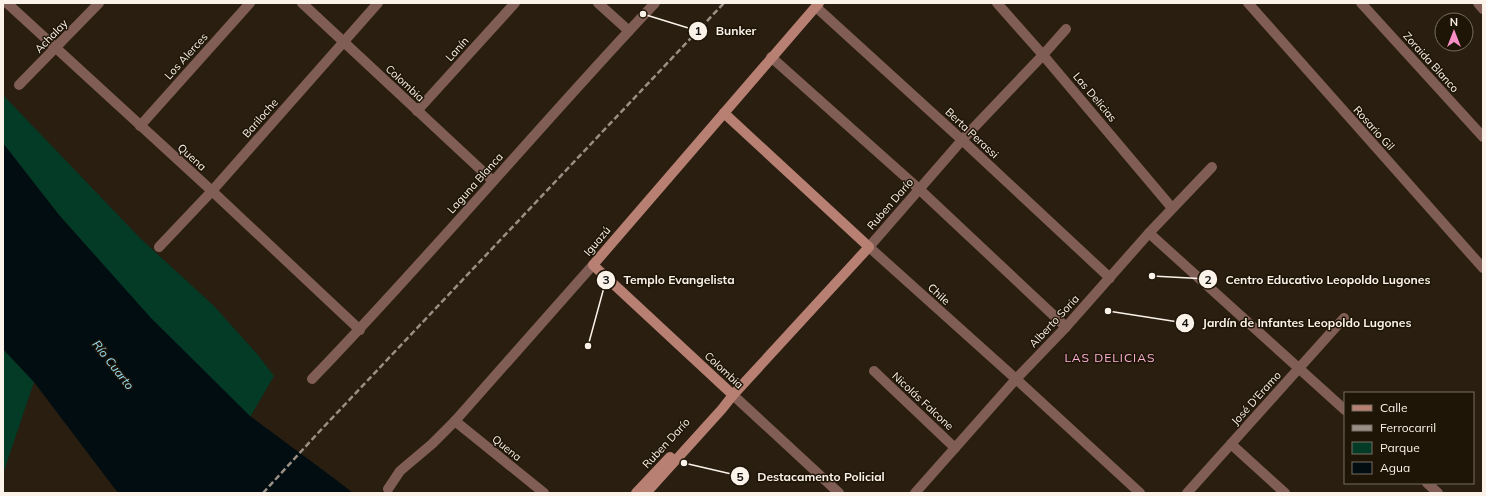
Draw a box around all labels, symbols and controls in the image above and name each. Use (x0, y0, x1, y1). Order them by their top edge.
north arrow (1434, 12, 1474, 52)
text: N (1450, 15, 1458, 29)
street label: Achalay (32, 16, 71, 56)
callout: Bunker (688, 19, 764, 43)
text: 1 (694, 23, 702, 38)
text: Bunker (716, 23, 757, 38)
street label: Zoraida Blanco (1400, 29, 1462, 95)
street label: Los Alerces (161, 30, 211, 82)
street label: Lanín (442, 34, 472, 64)
street label: Colombia (383, 62, 427, 104)
street label: Las Delicias (1070, 69, 1120, 125)
street label: Bariloche (239, 95, 281, 141)
street label: Rosario Gil (1350, 103, 1398, 153)
street label: Berta Perassi (942, 105, 1002, 161)
street label: Quena (175, 140, 209, 174)
street label: Laguna Blanca (444, 150, 506, 216)
street label: Ruben Darío (864, 175, 916, 233)
street label: Iguazú (581, 223, 613, 259)
callout: Centro Educativo Leopoldo Lugones (1198, 267, 1439, 291)
callout: Templo Evangelista (596, 268, 743, 292)
text: 3 (602, 272, 610, 287)
text: Templo Evangelista (623, 272, 735, 287)
text: 2 (1204, 272, 1212, 287)
text: Centro Educativo Leopoldo Lugones (1226, 272, 1430, 287)
street label: Chile (925, 280, 953, 308)
street label: Alberto Soria (1026, 292, 1082, 350)
callout: Jardín de Infantes Leopoldo Lugones (1175, 311, 1420, 335)
text: 4 (1181, 315, 1189, 330)
text: Jardín de Infantes Leopoldo Lugones (1203, 315, 1411, 330)
water label: Río Cuarto (89, 337, 138, 393)
street label: Colombia (702, 349, 746, 391)
district label: LAS DELICIAS (1065, 350, 1155, 365)
street label: José D'Eramo (1228, 368, 1284, 428)
street label: Nicolás Falcone (889, 369, 957, 433)
legend (1344, 392, 1474, 484)
text: Calle (1380, 400, 1407, 415)
street label: Ruben Darío (639, 415, 693, 471)
text: Ferrocarril (1380, 420, 1436, 435)
street label: Quena (489, 432, 525, 464)
text: Parque (1380, 440, 1420, 455)
text: Agua (1380, 460, 1410, 475)
callout: Destacamento Policial (730, 464, 893, 488)
text: 5 (736, 469, 744, 484)
text: Destacamento Policial (757, 469, 885, 484)

